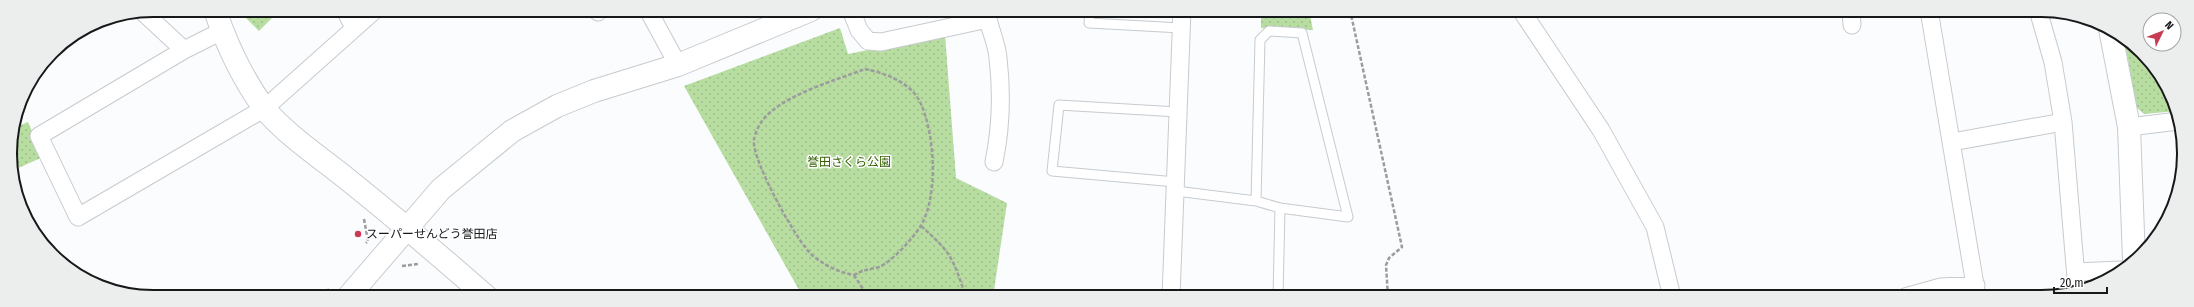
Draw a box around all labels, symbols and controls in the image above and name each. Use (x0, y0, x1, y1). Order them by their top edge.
north arrow (2142, 12, 2182, 52)
text: N (2162, 19, 2176, 32)
park label: 誉田さくら公園 (807, 155, 891, 169)
place label: スーパーせんどう誉田店 (366, 227, 498, 241)
marker: スーパーせんどう誉田店 (353, 229, 363, 239)
scale bar (2054, 269, 2107, 295)
text: 20 m (2060, 276, 2084, 290)

